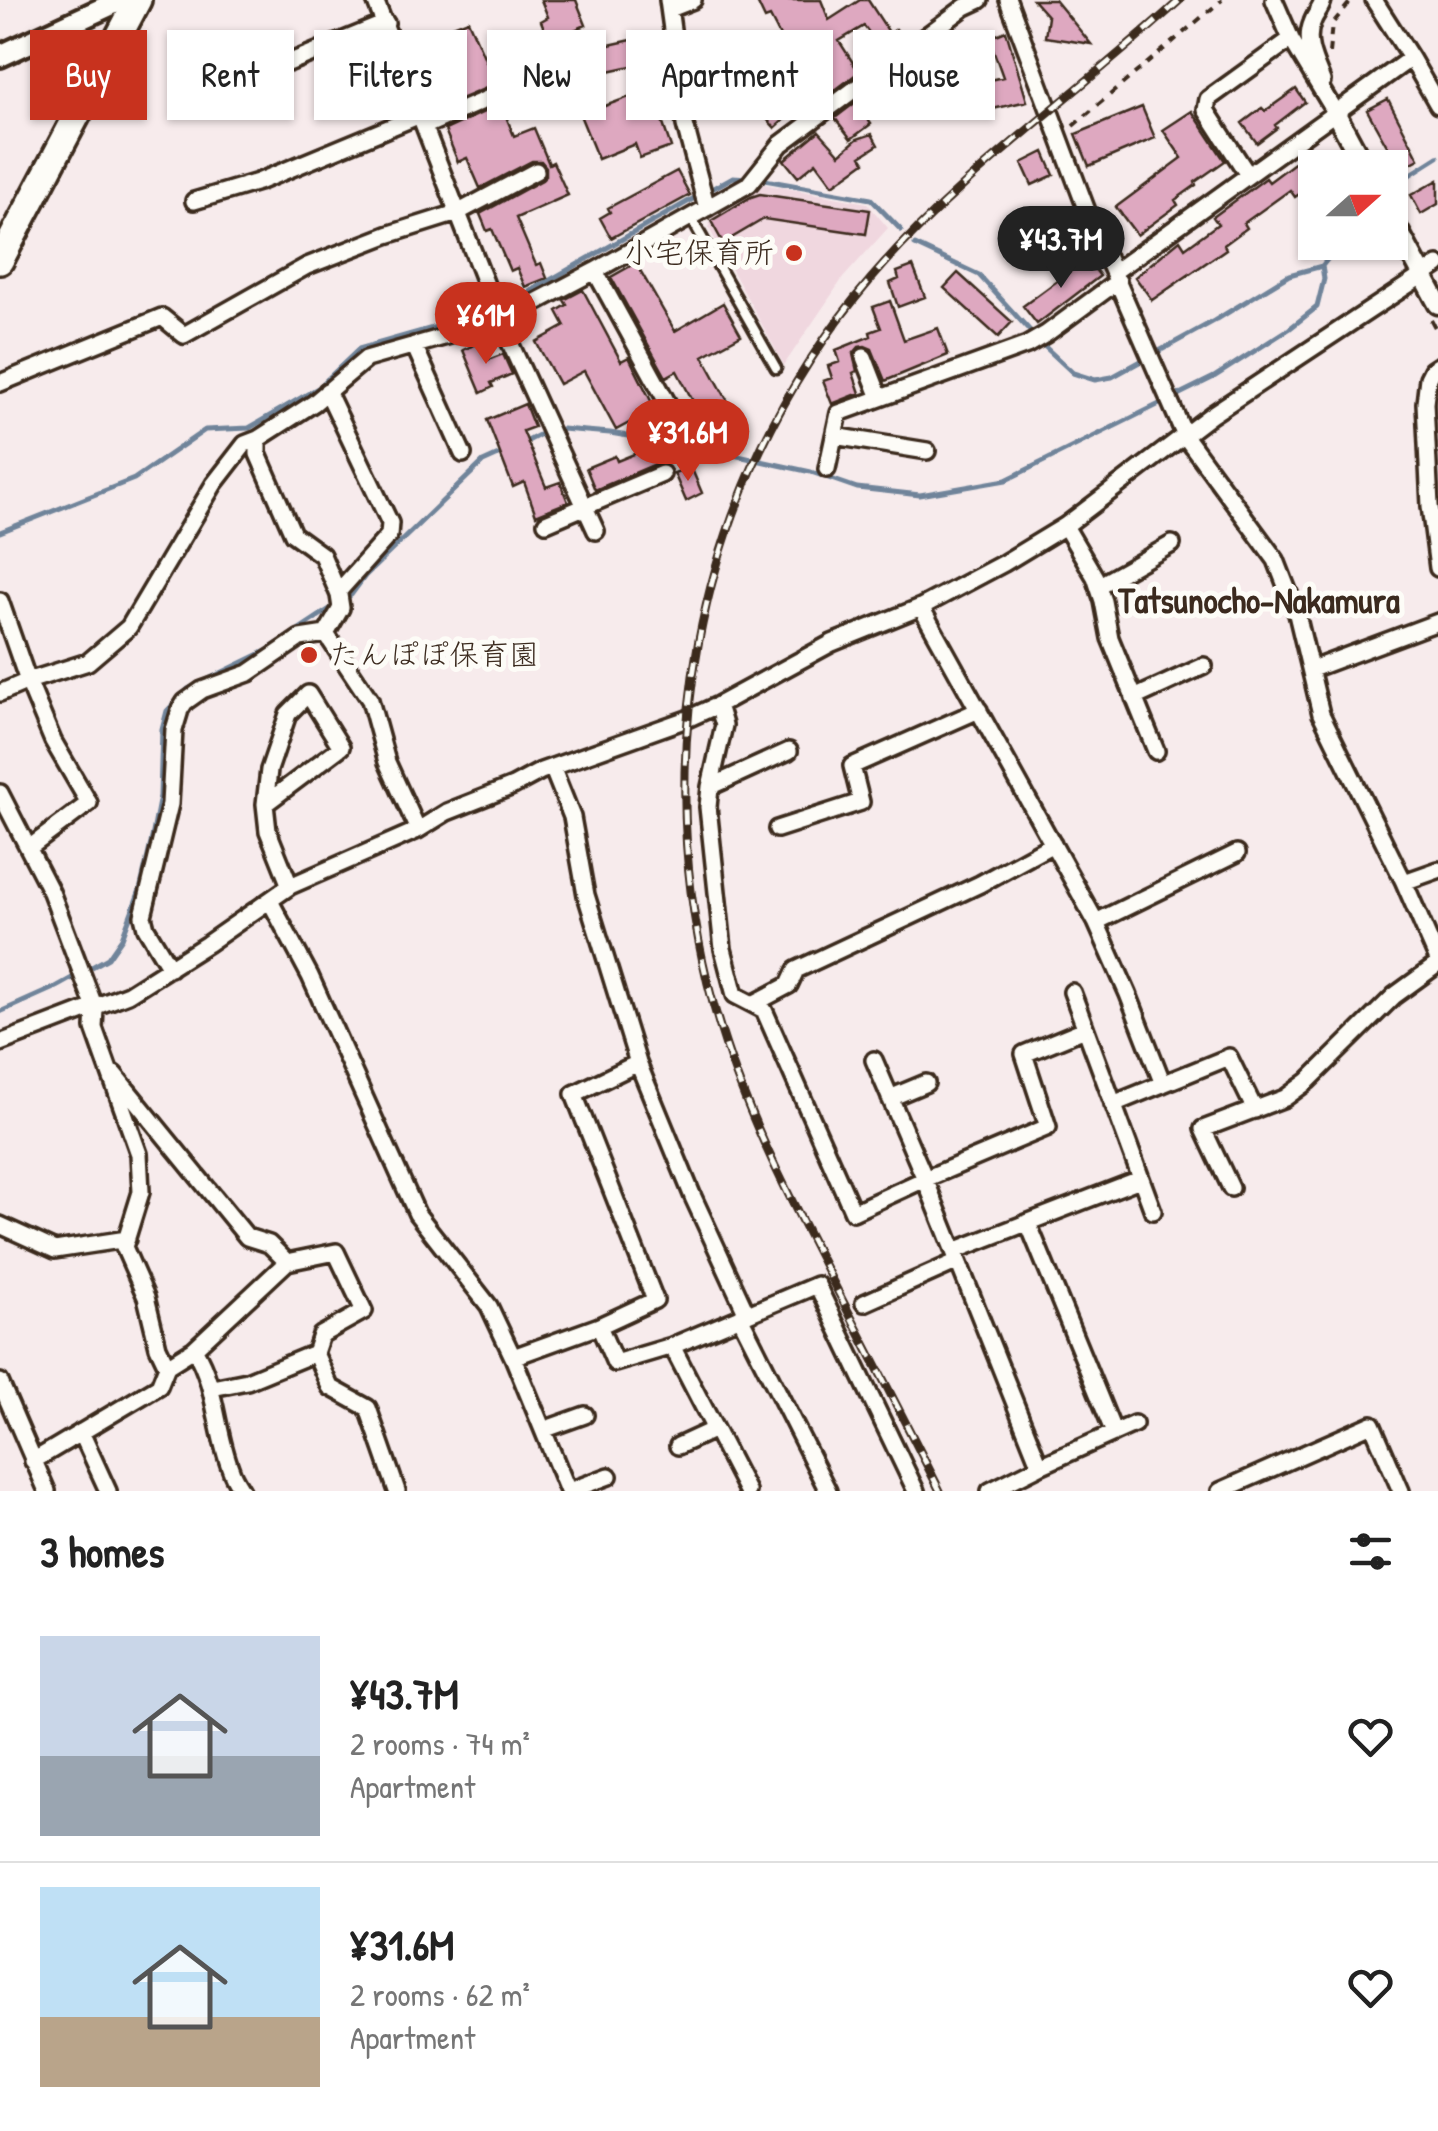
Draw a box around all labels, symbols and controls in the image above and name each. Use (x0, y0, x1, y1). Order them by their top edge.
chip: Buy (30, 30, 147, 120)
chip: Rent (167, 30, 294, 120)
chip: Filters (314, 30, 467, 120)
chip: New (487, 30, 606, 120)
chip: Apartment (626, 30, 833, 120)
chip: House (853, 30, 995, 120)
north arrow (1298, 150, 1408, 260)
map controls (1298, 150, 1408, 260)
pin: ¥43.7M (980, 206, 1142, 291)
text: ¥43.7M (1020, 217, 1102, 260)
place label: 小宅保育所 (624, 232, 774, 272)
marker: 小宅保育所 (783, 242, 805, 264)
pin: ¥61M (427, 282, 545, 367)
text: ¥61M (457, 293, 515, 336)
pin: ¥31.6M (607, 399, 769, 484)
text: ¥31.6M (648, 410, 728, 453)
district label: Tatsunocho-Nakamura (1117, 577, 1400, 624)
place label: たんぽぽ保育園 (329, 634, 539, 674)
marker: たんぽぽ保育園 (298, 644, 320, 666)
text: 3 homes (40, 1523, 165, 1580)
icon: filters (1343, 1524, 1398, 1579)
text: ¥43.7M (350, 1665, 459, 1722)
icon: home (120, 1676, 240, 1796)
icon: heart (1343, 1709, 1398, 1764)
text: 2 rooms · 74 m² (350, 1722, 530, 1765)
text: Apartment (350, 1765, 475, 1808)
text: ¥31.6M (350, 1916, 454, 1973)
icon: home (120, 1927, 240, 2047)
icon: heart (1343, 1960, 1398, 2015)
text: 2 rooms · 62 m² (350, 1973, 530, 2016)
text: Apartment (350, 2016, 475, 2059)

